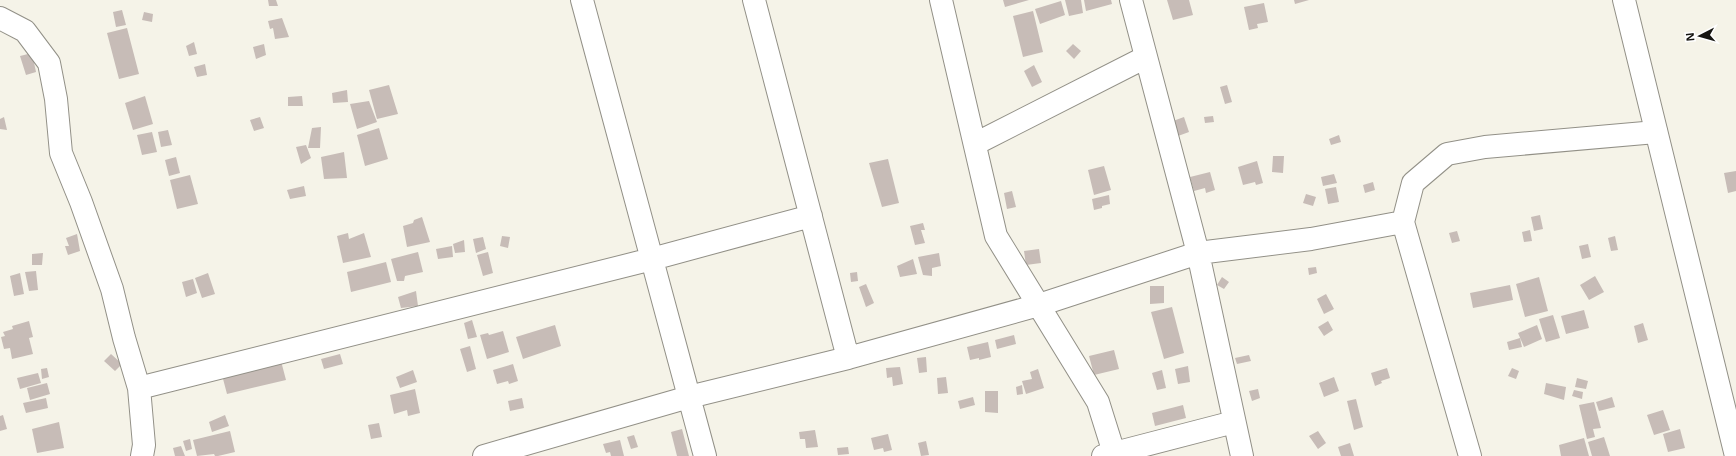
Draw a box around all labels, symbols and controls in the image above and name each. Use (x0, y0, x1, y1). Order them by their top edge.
north arrow (1680, 16, 1720, 56)
text: N (1682, 32, 1697, 42)

